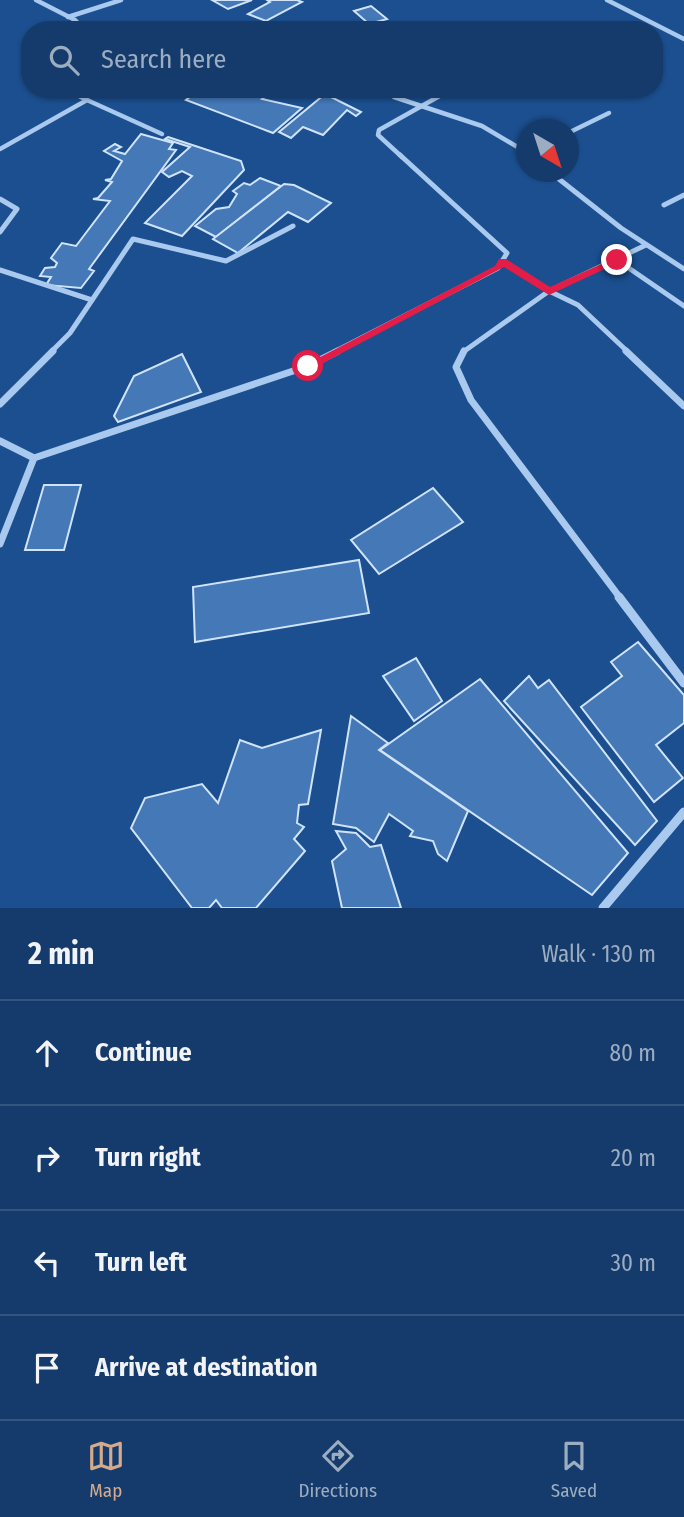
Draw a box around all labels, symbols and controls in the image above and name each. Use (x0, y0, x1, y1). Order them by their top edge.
search box (21, 21, 663, 98)
icon: search (45, 41, 83, 79)
text: Search here (101, 44, 226, 75)
north arrow (516, 119, 579, 182)
route end (601, 244, 632, 275)
route start (292, 350, 323, 381)
text: 2 min (28, 936, 95, 972)
text: Walk · 130 m (542, 940, 656, 968)
icon: ahead (28, 1034, 66, 1072)
text: Continue (95, 1037, 192, 1068)
text: 80 m (609, 1039, 656, 1067)
icon: right (28, 1139, 66, 1177)
text: Turn right (95, 1142, 201, 1173)
text: 20 m (611, 1144, 656, 1172)
icon: left (28, 1244, 66, 1282)
text: Turn left (95, 1247, 187, 1278)
text: 30 m (611, 1249, 656, 1277)
icon: arrive (28, 1349, 66, 1387)
text: Arrive at destination (95, 1352, 318, 1383)
tab: Map (87, 1437, 125, 1502)
tab: Directions (299, 1437, 377, 1502)
tab: Saved (551, 1437, 597, 1502)

